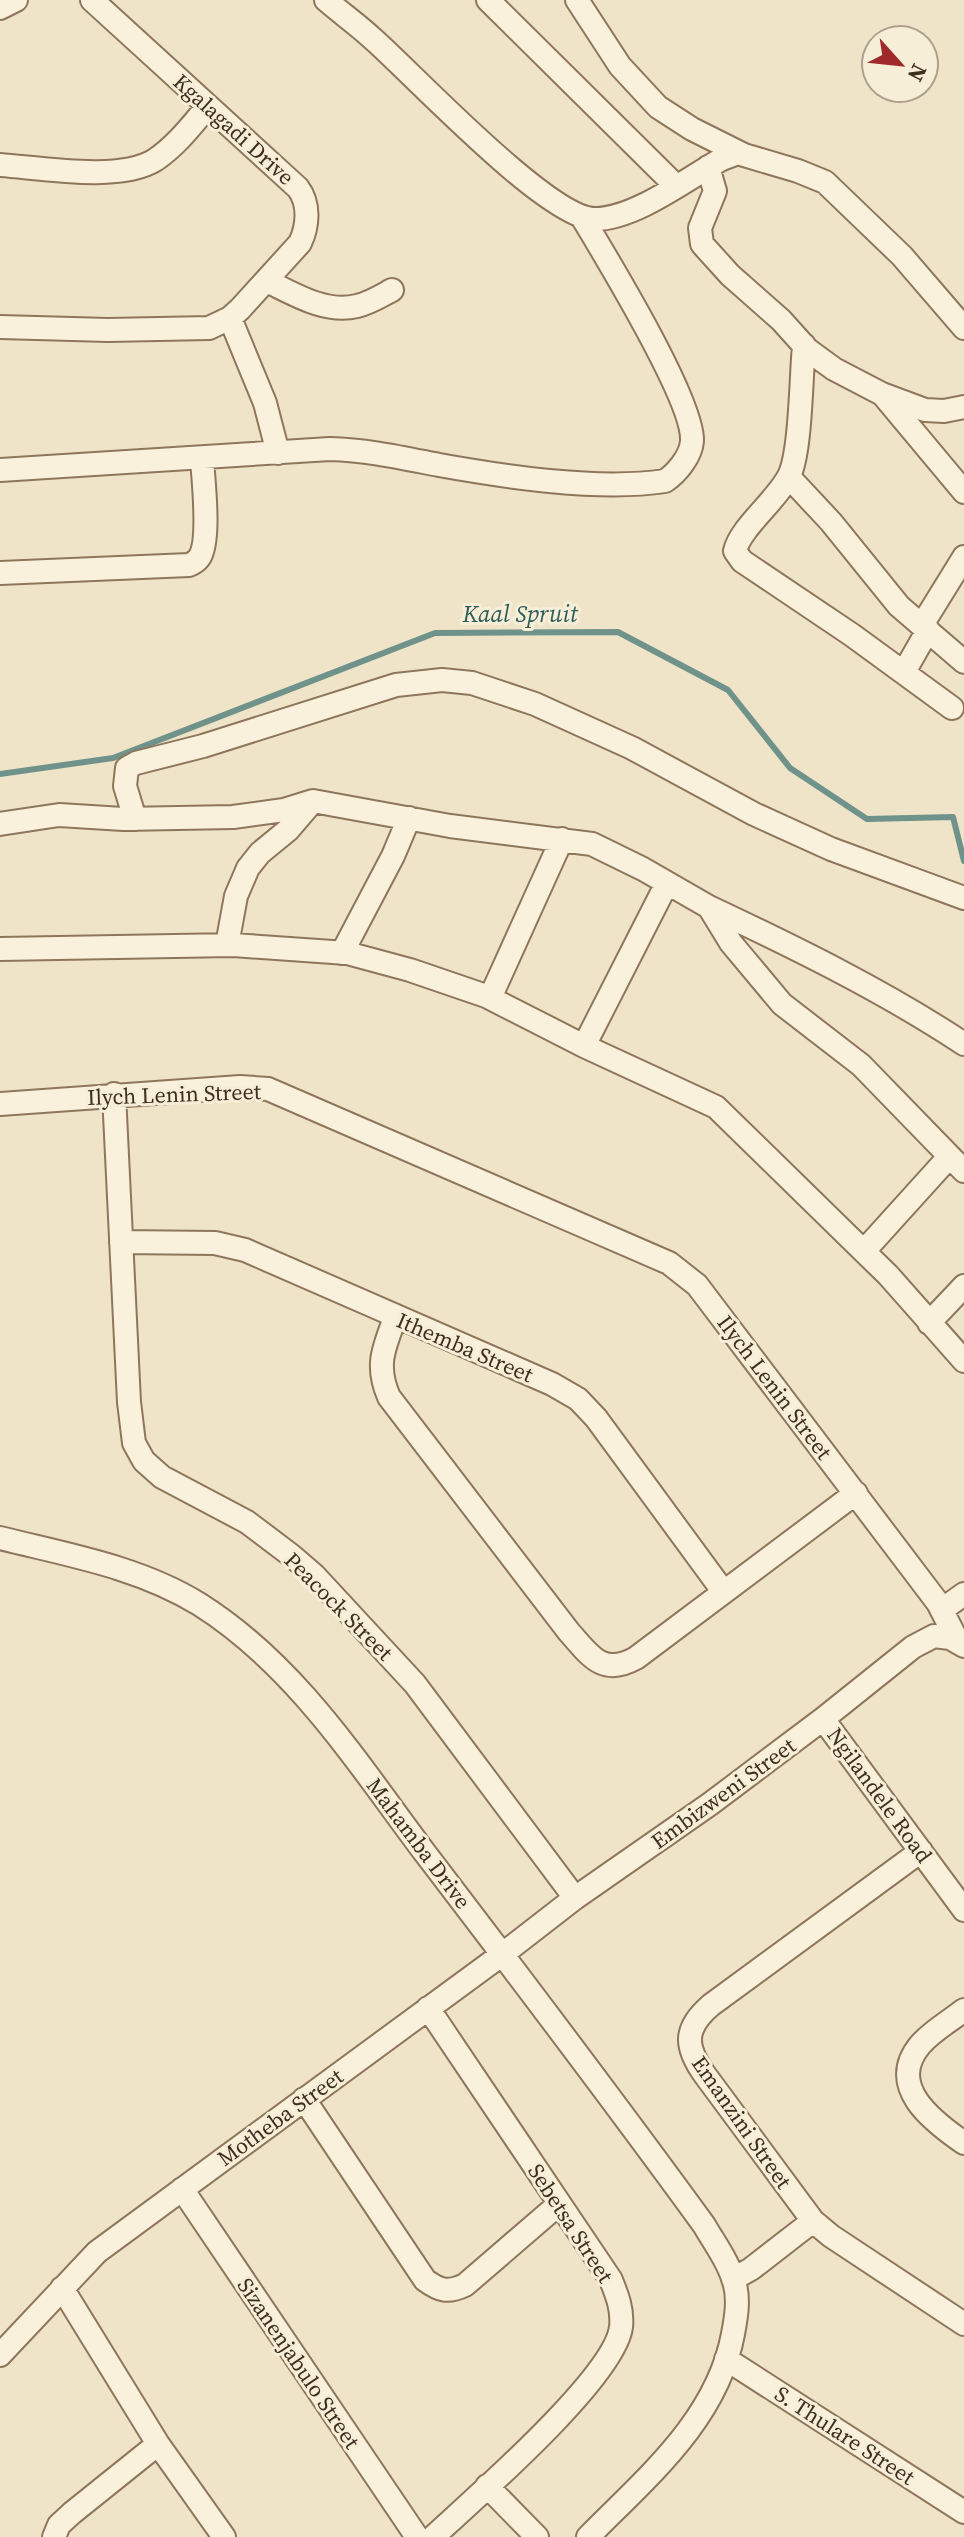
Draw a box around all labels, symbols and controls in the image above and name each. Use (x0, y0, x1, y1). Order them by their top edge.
north arrow (860, 24, 940, 104)
text: N (901, 59, 935, 87)
street label: Kgalagadi Drive (167, 67, 301, 191)
water label: Kaal Spruit (461, 597, 579, 630)
street label: Ilych Lenin Street (87, 1076, 262, 1112)
street label: Ithemba Street (392, 1305, 538, 1390)
street label: Ilych Lenin Street (711, 1309, 840, 1466)
street label: Peacock Street (278, 1545, 400, 1667)
street label: Ngilandele Road (821, 1721, 940, 1869)
street label: Embizweni Street (645, 1730, 802, 1856)
street label: Mahamba Drive (360, 1771, 478, 1915)
street label: Emanzini Street (685, 2050, 800, 2195)
street label: Motheba Street (211, 2061, 350, 2173)
street label: Sebetsa Street (521, 2158, 621, 2289)
street label: Sizanenjabulo Street (231, 2272, 368, 2455)
street label: S. Thulare Street (769, 2379, 921, 2492)

